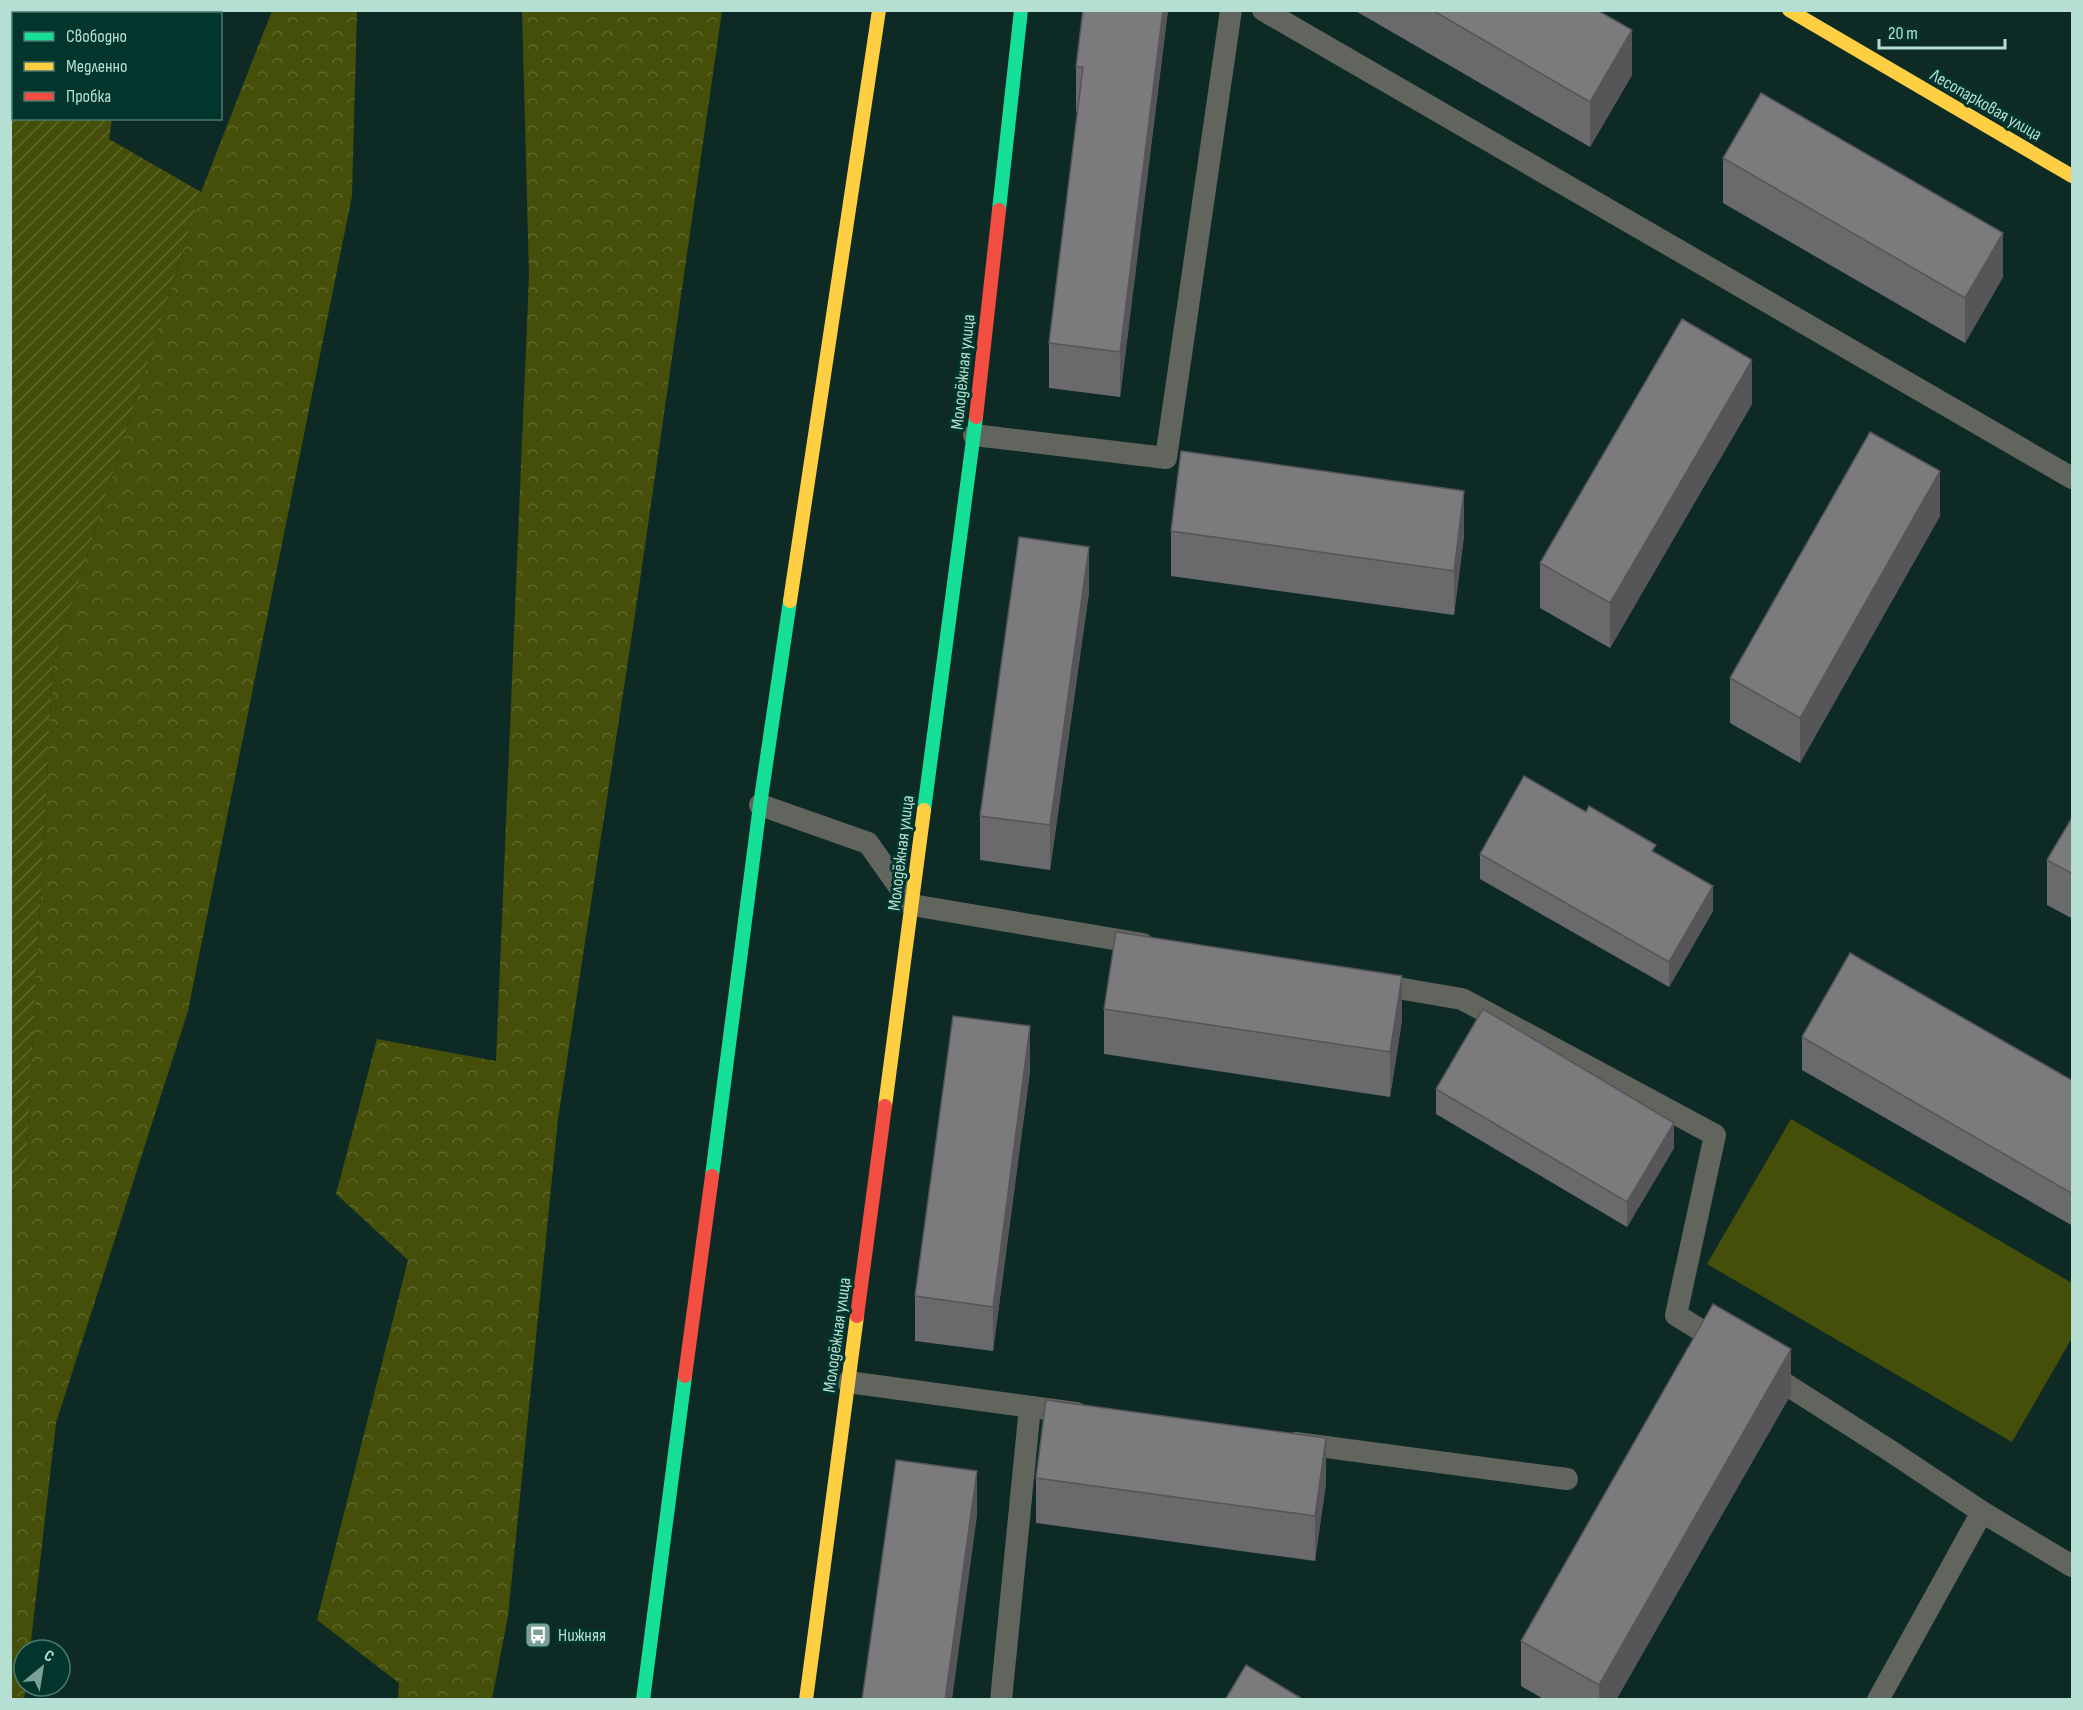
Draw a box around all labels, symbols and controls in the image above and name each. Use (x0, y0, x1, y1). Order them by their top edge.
legend (12, 12, 222, 120)
scale bar (1879, 12, 2005, 50)
text: 20 m (1888, 23, 1918, 44)
text: Свободно (66, 26, 127, 47)
text: Медленно (66, 56, 128, 77)
street label: Лесопарковая улица (1926, 64, 2046, 145)
text: Пробка (66, 86, 111, 107)
street label: Молодёжная улица (947, 313, 980, 431)
street label: Молодёжная улица (884, 794, 918, 912)
street label: Молодёжная улица (819, 1276, 855, 1394)
bus stop icon: Нижняя (523, 1620, 553, 1650)
place label: Нижняя (558, 1625, 606, 1646)
north arrow (12, 1638, 72, 1698)
text: С (40, 1646, 57, 1667)

